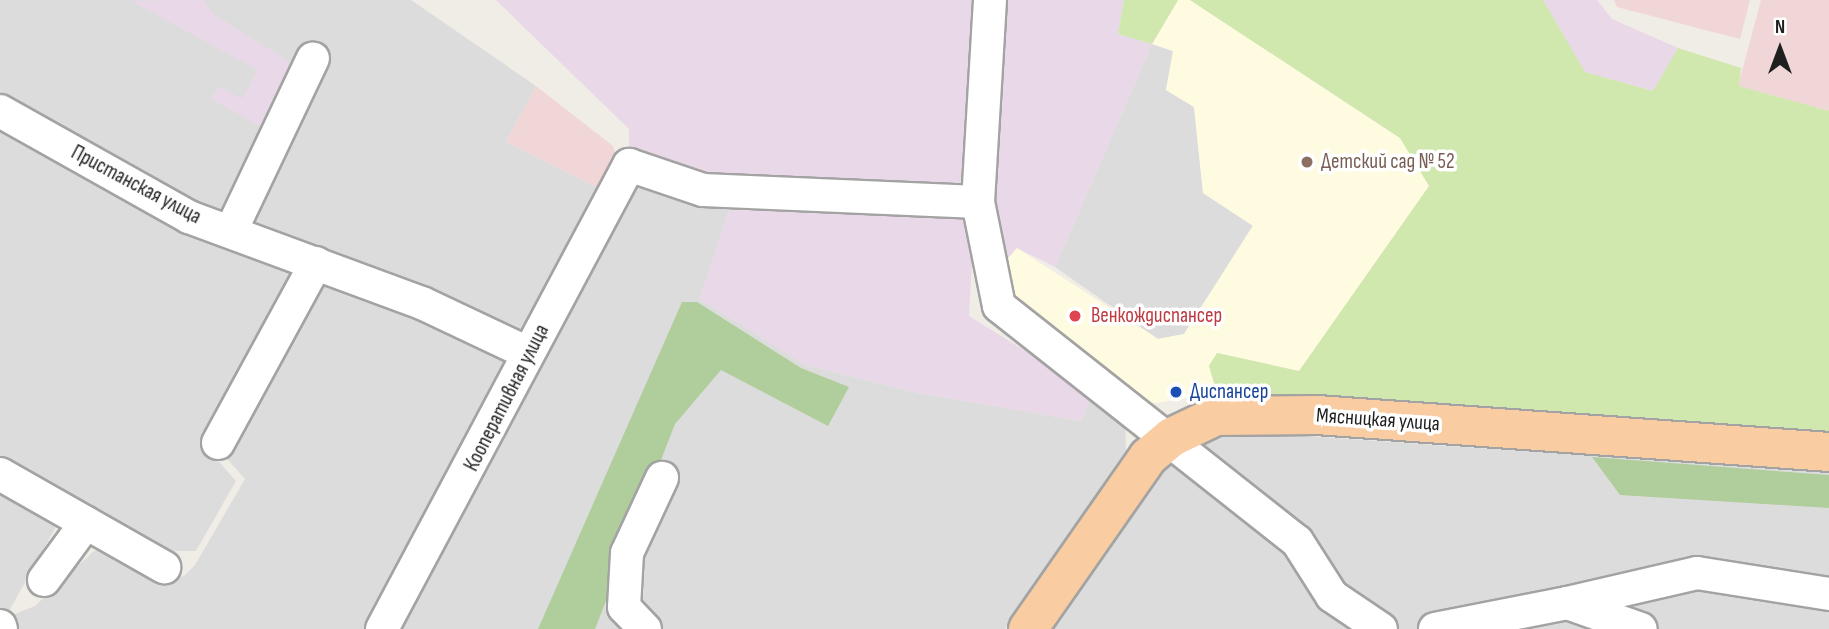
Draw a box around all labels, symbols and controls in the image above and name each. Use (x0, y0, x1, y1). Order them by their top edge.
north arrow (1745, 14, 1815, 84)
text: N (1775, 16, 1785, 39)
street label: Пристанская улица (67, 140, 205, 230)
place label: Детский сад № 52 (1321, 149, 1455, 175)
marker: Детский сад № 52 (1299, 154, 1315, 170)
place label: Венкождиспансер (1091, 303, 1222, 329)
marker: Венкождиспансер (1065, 306, 1085, 326)
street label: Кооперативная улица (459, 320, 555, 476)
place label: Диспансер (1190, 379, 1268, 405)
marker: Диспансер (1168, 384, 1184, 400)
street label: Мясницкая улица (1315, 403, 1441, 437)

